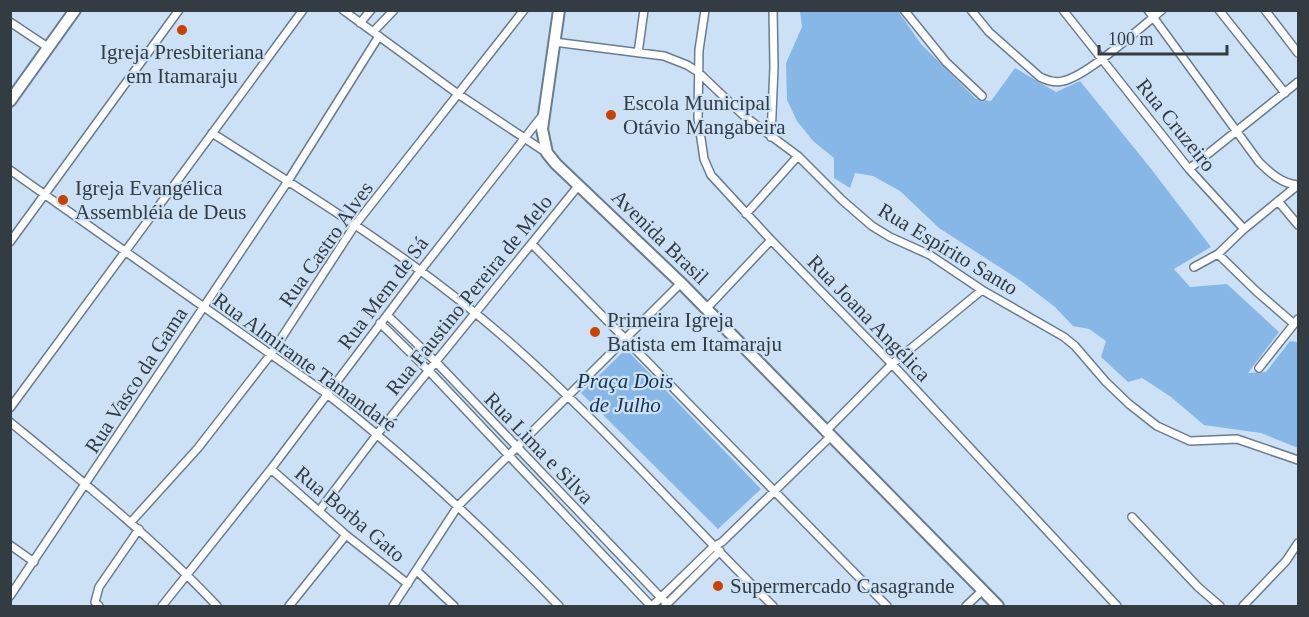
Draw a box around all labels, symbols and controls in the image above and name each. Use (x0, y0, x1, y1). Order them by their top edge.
scale bar (1099, 18, 1226, 56)
marker: Igreja Presbiteriana em Itamaraju (175, 23, 189, 37)
text: 100 m (1108, 29, 1154, 49)
place label: Igreja Presbiteriana em Itamaraju (100, 40, 265, 88)
street label: Rua Cruzeiro (1131, 74, 1221, 176)
place label: Escola Municipal Otávio Mangabeira (623, 91, 786, 139)
marker: Escola Municipal Otávio Mangabeira (604, 108, 618, 122)
place label: Igreja Evangélica Assembléia de Deus (75, 176, 246, 224)
street label: Rua Castro Alves (274, 177, 378, 311)
street label: Avenida Brasil (607, 185, 713, 289)
street label: Rua Faustino Pereira de Melo (381, 190, 557, 400)
marker: Igreja Evangélica Assembléia de Deus (56, 193, 70, 207)
street label: Rua Espírito Santo (874, 198, 1022, 300)
street label: Rua Mem de Sá (333, 231, 434, 354)
street label: Rua Joana Angélica (802, 250, 936, 387)
street label: Rua Almirante Tamandaré (209, 287, 401, 437)
street label: Rua Vasco da Gama (80, 302, 193, 458)
place label: Primeira Igreja Batista em Itamaraju (607, 308, 782, 356)
marker: Primeira Igreja Batista em Itamaraju (588, 325, 602, 339)
park label: Praça Dois de Julho (576, 369, 673, 417)
street label: Rua Lima e Silva (480, 387, 599, 509)
street label: Rua Borba Gato (290, 461, 410, 567)
place label: Supermercado Casagrande (730, 574, 955, 598)
marker: Supermercado Casagrande (711, 579, 725, 593)

